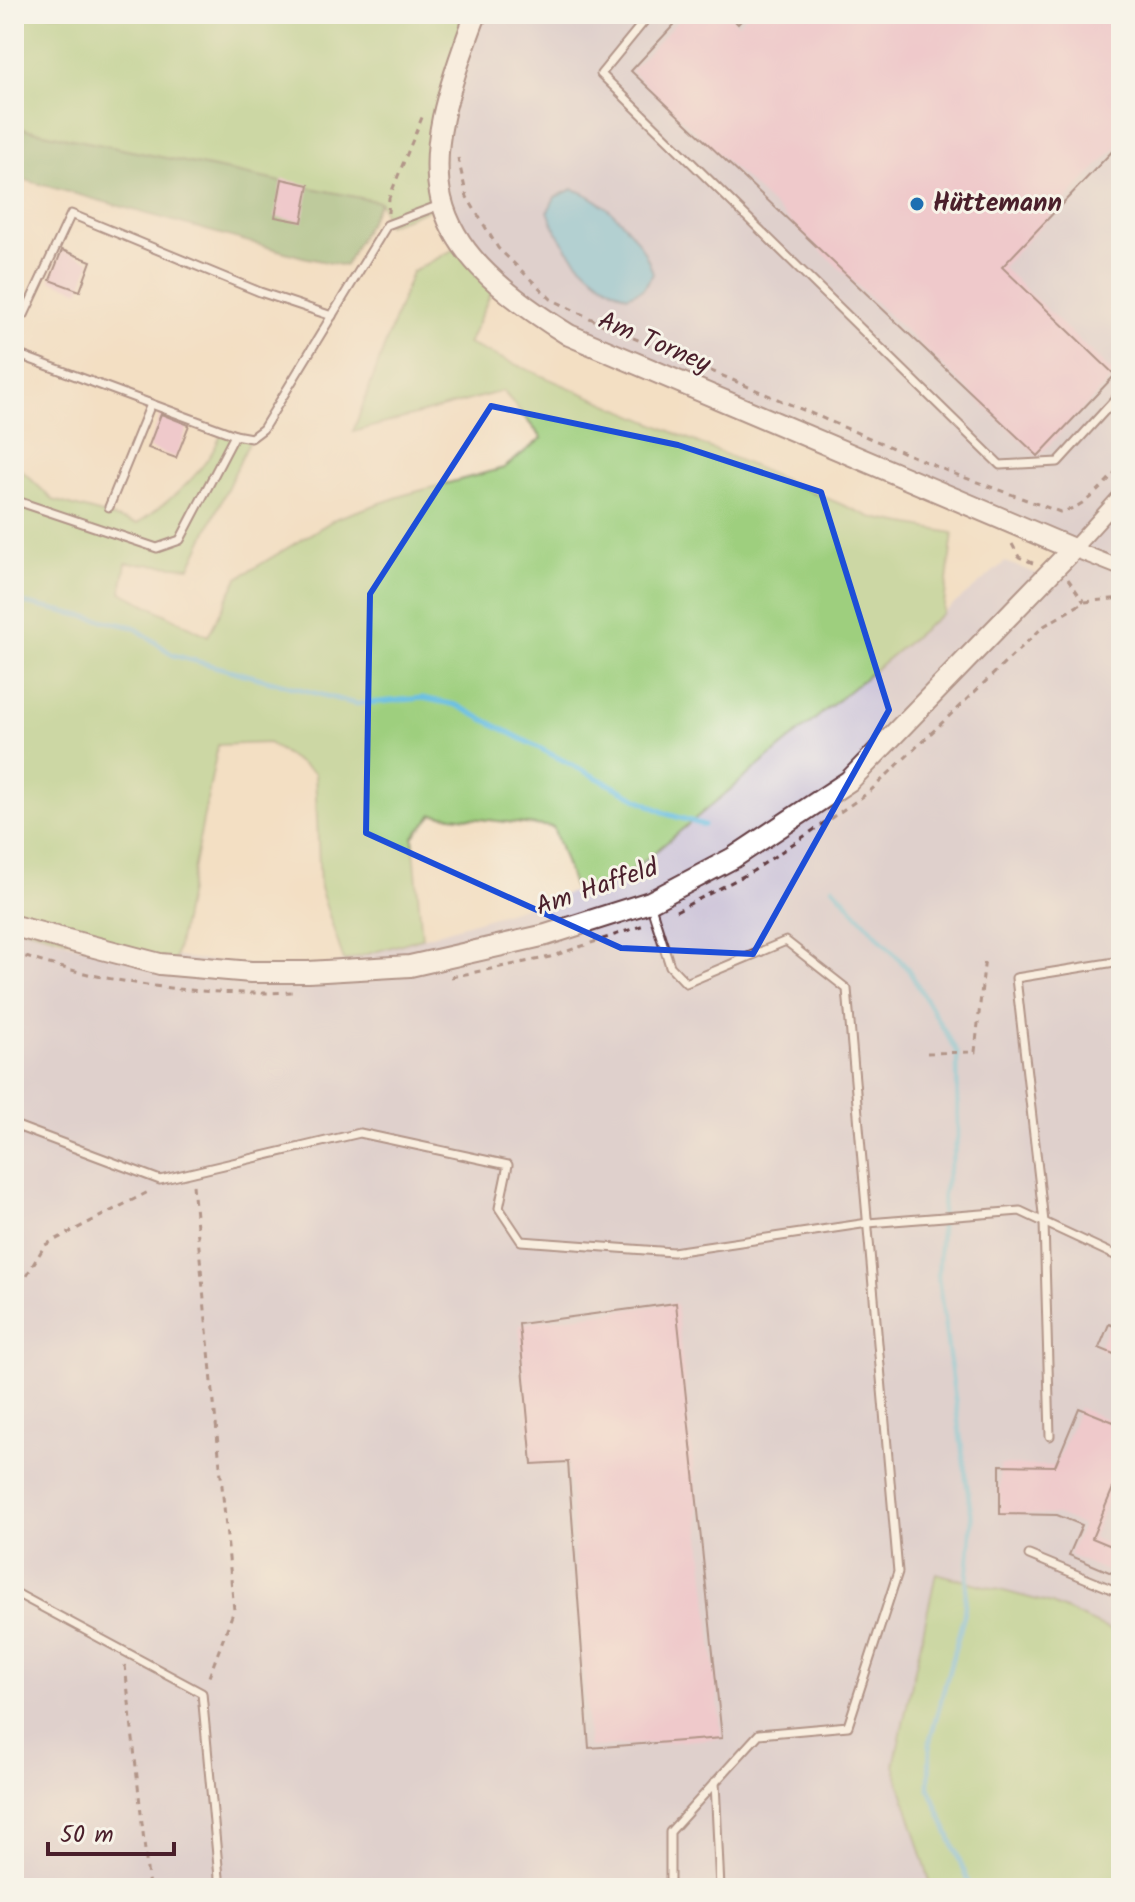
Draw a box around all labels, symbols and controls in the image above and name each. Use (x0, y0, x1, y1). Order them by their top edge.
place label: Hüttemann (933, 183, 1062, 225)
marker: Hüttemann (908, 195, 926, 213)
street label: Am Torney (591, 300, 718, 386)
street label: Am Haffeld (530, 847, 665, 929)
scale bar (48, 1806, 174, 1856)
text: 50 m (60, 1816, 114, 1855)

